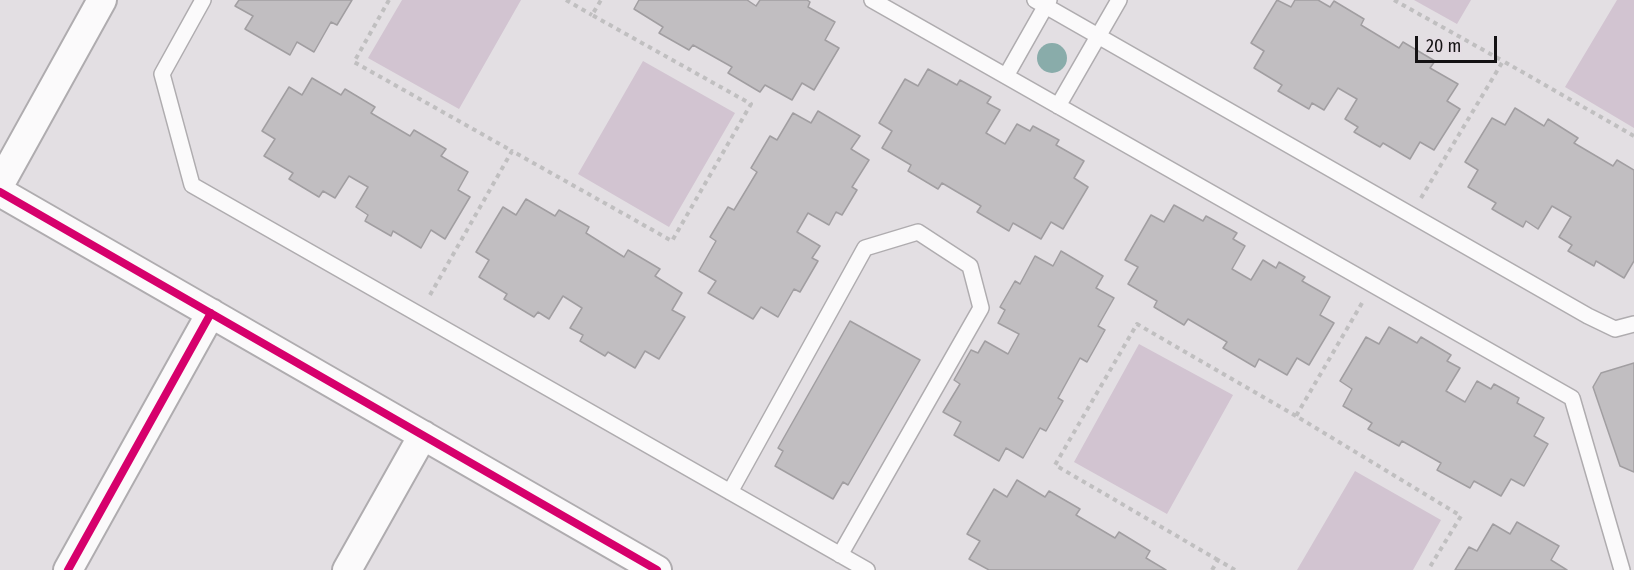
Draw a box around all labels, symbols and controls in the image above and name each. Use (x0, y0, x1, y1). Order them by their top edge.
scale bar (1418, 24, 1500, 62)
text: 20 m (1426, 35, 1461, 57)

